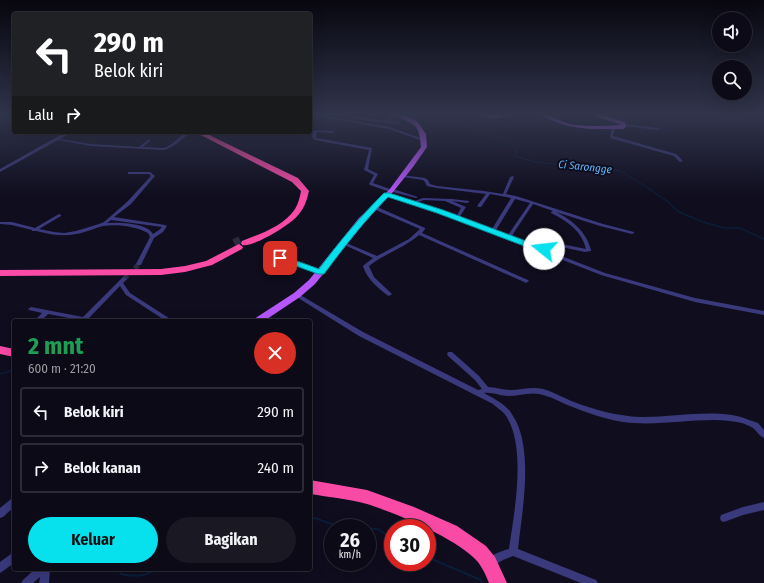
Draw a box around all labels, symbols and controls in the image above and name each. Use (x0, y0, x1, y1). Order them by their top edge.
map controls (712, 12, 752, 100)
button: sound (712, 12, 752, 52)
text: 290 m (94, 26, 164, 59)
icon: left (28, 28, 80, 80)
text: Belok kiri (94, 60, 163, 82)
button: search (712, 60, 752, 100)
icon: right (62, 104, 84, 126)
text: Lalu (28, 106, 54, 124)
water label: Ci Sarongge (558, 158, 612, 176)
position arrow (523, 228, 565, 270)
pin (263, 241, 297, 275)
icon: arrive (269, 247, 291, 269)
text: 2 mnt (28, 332, 83, 360)
button: close (254, 332, 296, 374)
text: 600 m · 21:20 (28, 361, 96, 376)
icon: left (30, 401, 52, 423)
text: Belok kiri (64, 403, 124, 421)
text: 290 m (257, 403, 294, 421)
icon: right (30, 457, 52, 479)
text: Belok kanan (64, 459, 141, 477)
text: 240 m (258, 459, 294, 477)
button: Keluar (28, 517, 158, 563)
button: Bagikan (166, 517, 296, 563)
speed limit sign: 30 (384, 519, 436, 571)
text: 26 (340, 528, 360, 552)
text: km/h (339, 549, 361, 561)

